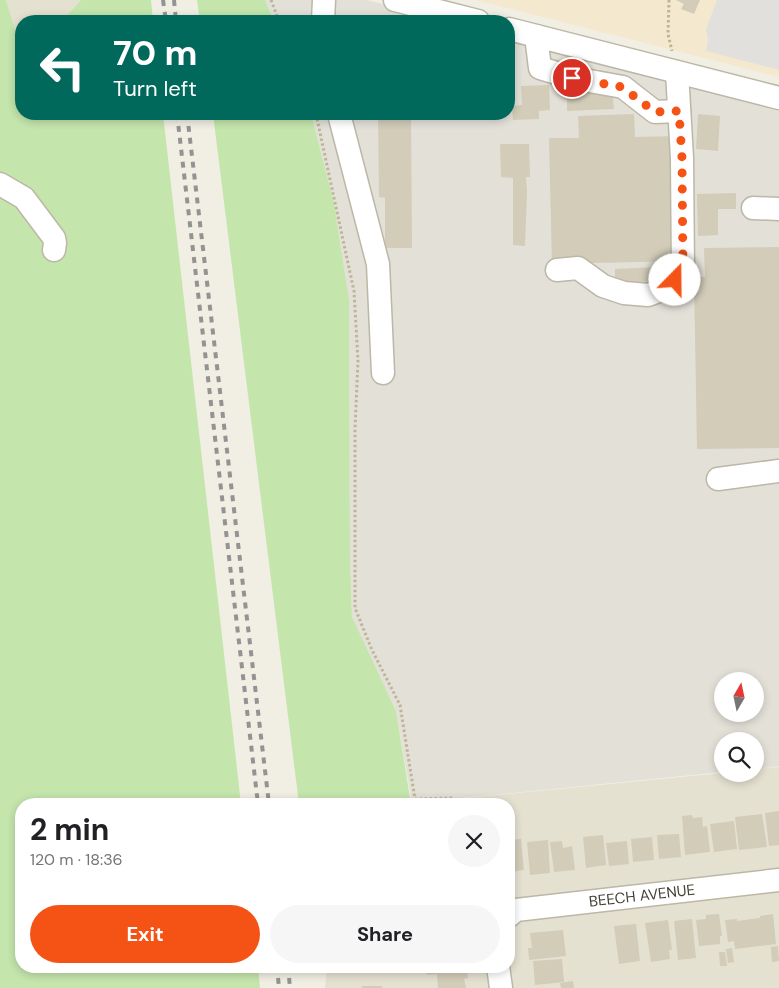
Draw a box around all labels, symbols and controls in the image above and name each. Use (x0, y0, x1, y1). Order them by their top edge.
text: 70 m (113, 30, 197, 76)
icon: left (30, 35, 95, 100)
pin (551, 57, 593, 99)
icon: arrive (558, 64, 586, 92)
text: Turn left (113, 74, 197, 103)
position arrow (648, 253, 700, 305)
north arrow (714, 672, 764, 722)
map controls (714, 672, 764, 782)
button: search (714, 732, 764, 782)
text: 2 min (30, 810, 109, 849)
button: close (448, 815, 500, 867)
text: 120 m · 18:36 (30, 849, 123, 870)
street label: BEECH AVENUE (588, 880, 696, 912)
button: Exit (30, 905, 260, 963)
button: Share (270, 905, 500, 963)

